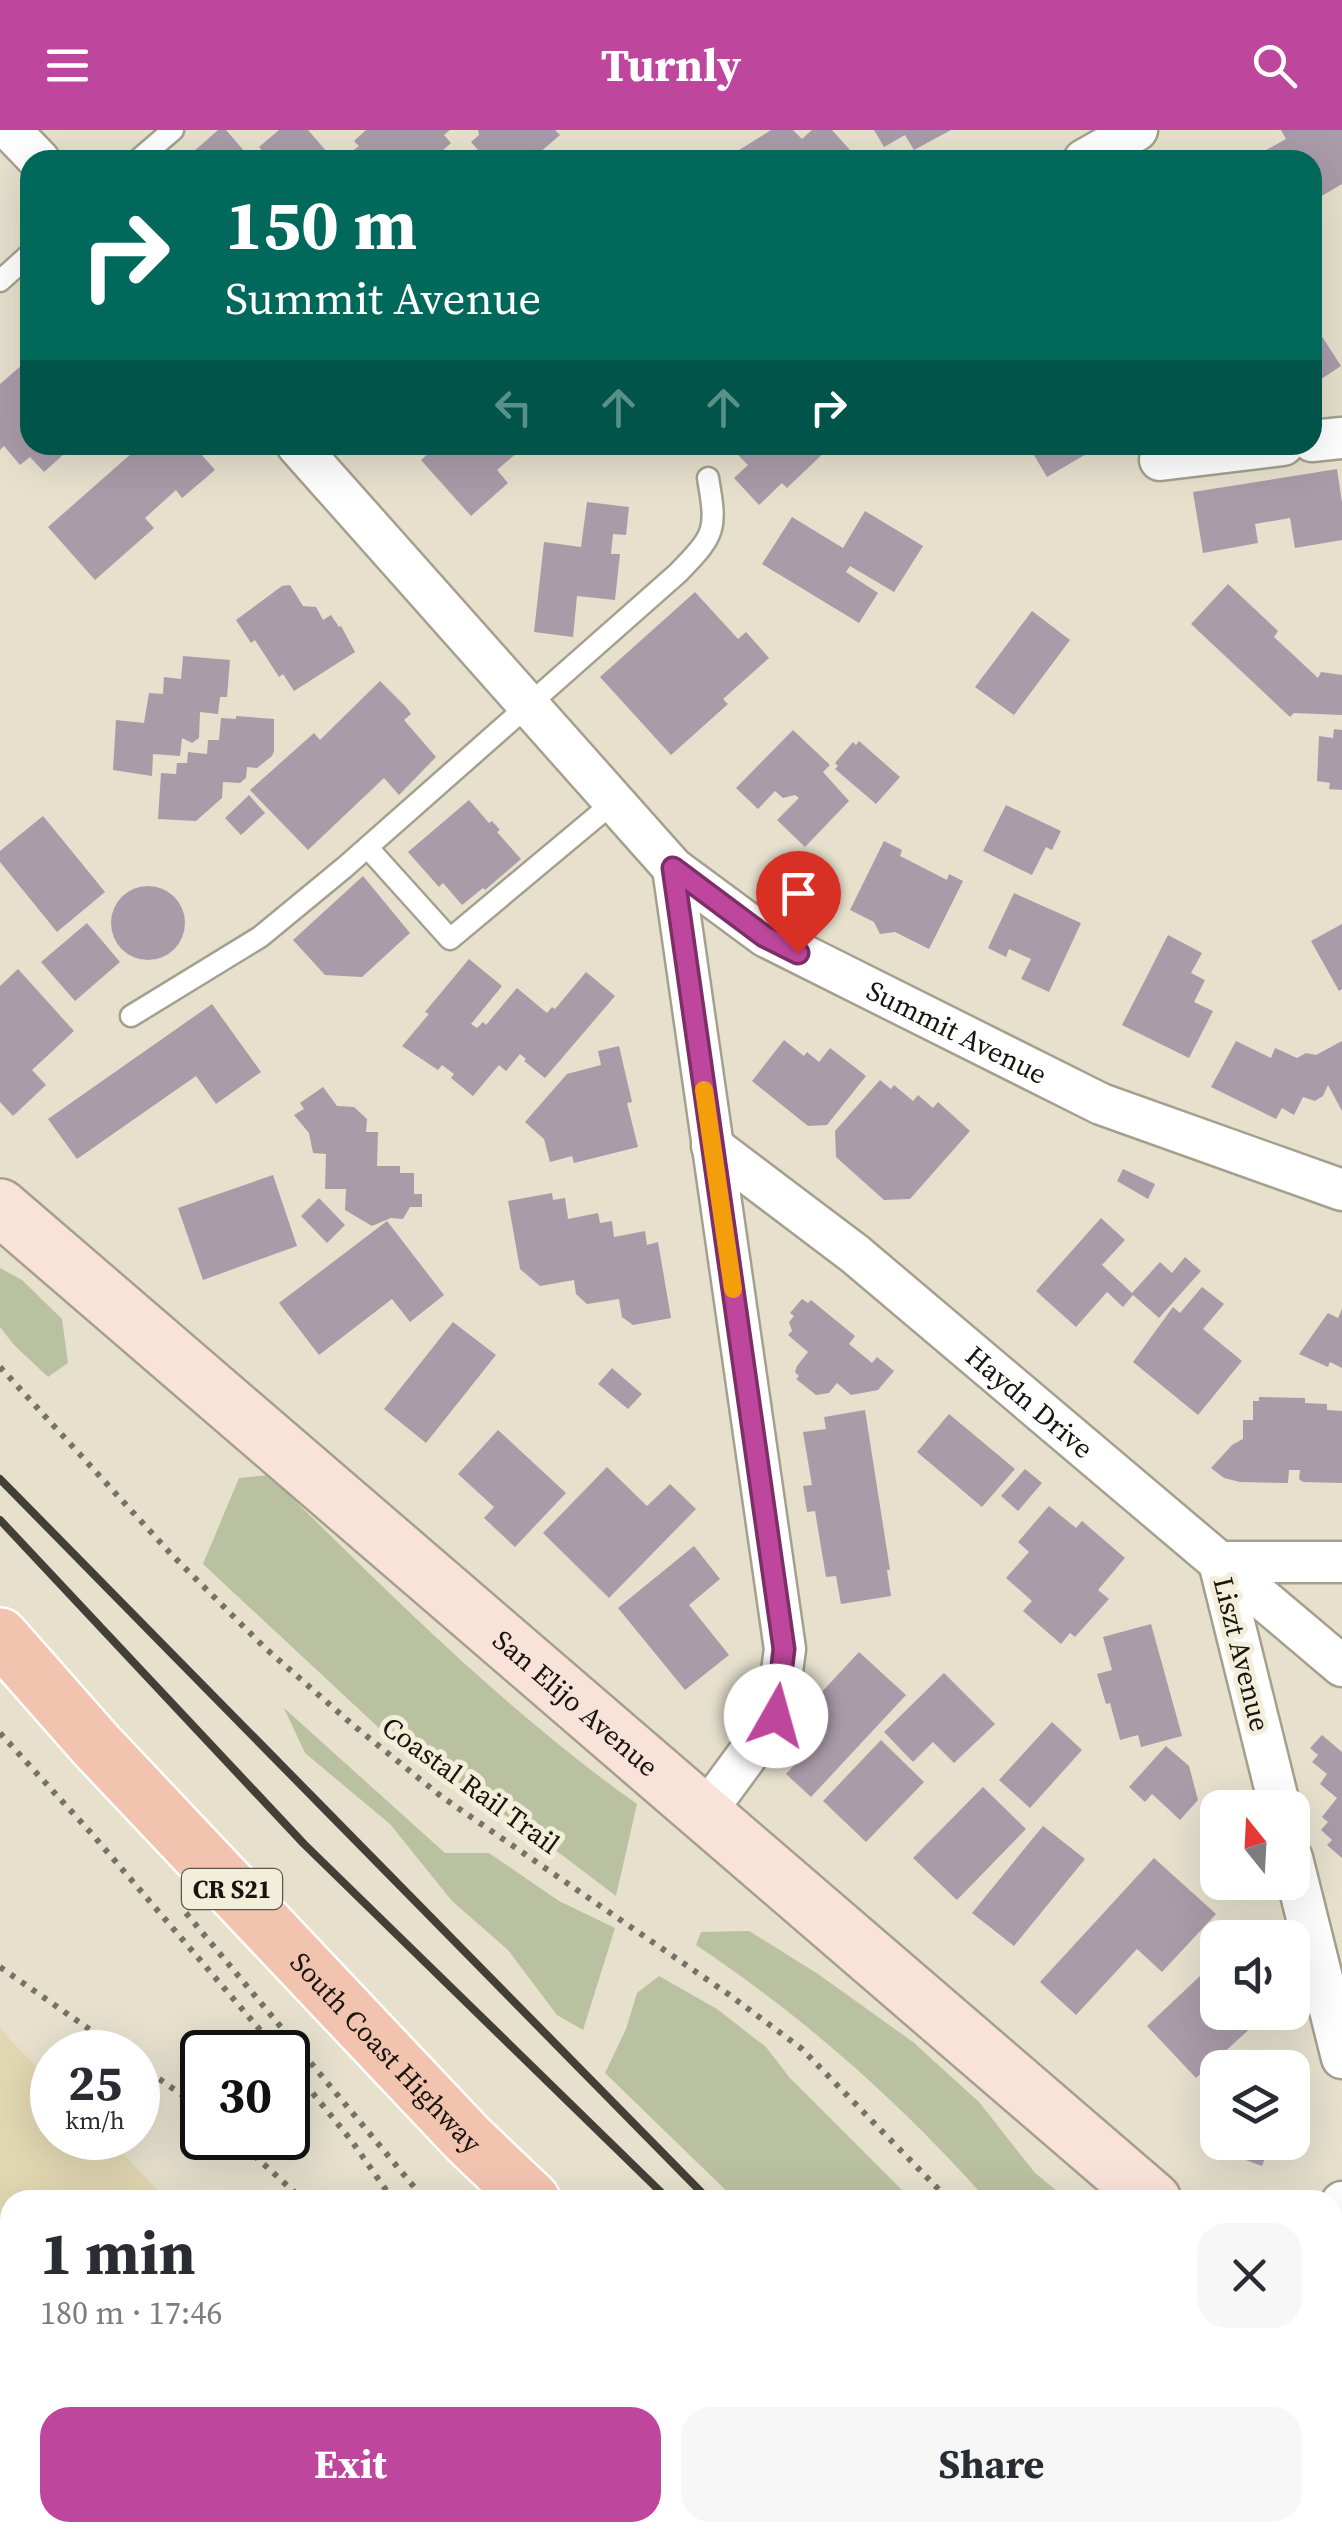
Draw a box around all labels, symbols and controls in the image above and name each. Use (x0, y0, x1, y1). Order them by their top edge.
text: Turnly (601, 34, 741, 96)
icon: menu (40, 38, 95, 93)
icon: search (1247, 38, 1302, 93)
text: 150 m (225, 176, 417, 272)
icon: right (60, 190, 190, 320)
text: Summit Avenue (225, 267, 541, 329)
icon: left (486, 380, 541, 435)
icon: ahead (591, 380, 646, 435)
icon: ahead (696, 380, 751, 435)
icon: right (801, 380, 856, 435)
pin (756, 851, 841, 954)
icon: arrive (771, 866, 826, 921)
street label: Summit Avenue (860, 971, 1053, 1093)
street label: Haydn Drive (958, 1337, 1102, 1467)
street label: Liszt Avenue (1205, 1573, 1279, 1735)
street label: San Elijo Avenue (485, 1621, 667, 1785)
position arrow (724, 1664, 828, 1768)
street label: Coastal Rail Trail (374, 1708, 568, 1862)
north arrow (1200, 1790, 1310, 1900)
map controls (1200, 1790, 1310, 2160)
road number: CR S21 (182, 1869, 282, 1909)
button: sound (1200, 1920, 1310, 2030)
street label: South Coast Highway (282, 1944, 491, 2162)
speed limit sign: 30 (180, 2030, 310, 2160)
text: 25 (68, 2048, 122, 2117)
button: layers (1200, 2050, 1310, 2160)
text: km/h (65, 2103, 125, 2137)
text: 1 min (40, 2212, 196, 2294)
button: close (1197, 2223, 1302, 2328)
text: 180 m · 17:46 (40, 2291, 222, 2335)
button: Exit (40, 2407, 661, 2522)
button: Share (681, 2407, 1302, 2522)

